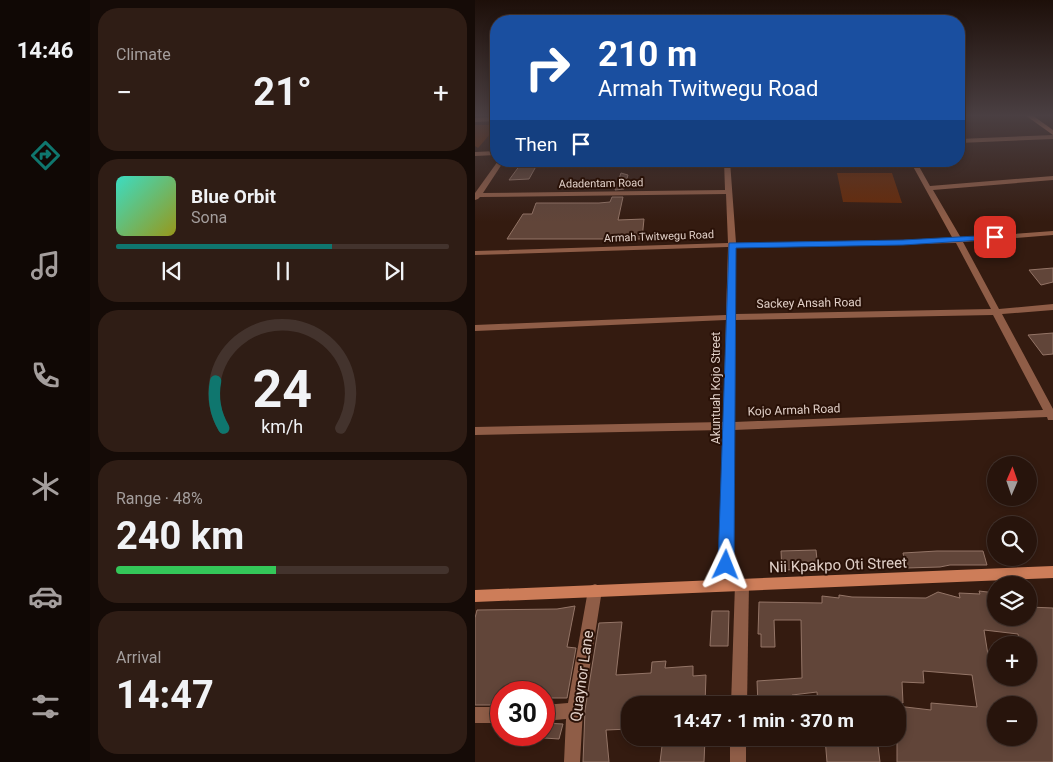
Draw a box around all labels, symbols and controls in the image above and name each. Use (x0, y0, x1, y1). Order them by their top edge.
text: 210 m (598, 34, 697, 75)
icon: right (515, 35, 580, 100)
text: 14:46 (17, 38, 73, 63)
text: Climate (116, 45, 171, 64)
text: 21° (253, 70, 312, 114)
text: − (116, 76, 132, 109)
text: + (433, 76, 449, 109)
text: Armah Twitwegu Road (598, 76, 818, 101)
icon: arrive (567, 130, 595, 158)
text: Then (515, 133, 557, 156)
icon: directions (28, 138, 63, 173)
street label: Adadentam Road (559, 176, 643, 191)
text: Blue Orbit (191, 185, 276, 208)
text: Sona (191, 208, 227, 227)
pin (974, 216, 1016, 258)
icon: arrive (981, 223, 1009, 251)
street label: Armah Twitwegu Road (604, 228, 714, 245)
icon: music (28, 248, 63, 283)
icon: previous (158, 257, 186, 285)
icon: pause (269, 257, 297, 285)
icon: next (380, 257, 408, 285)
street label: Sackey Ansah Road (756, 295, 862, 311)
street label: Akuntuah Kojo Street (709, 332, 723, 444)
icon: phone (28, 358, 63, 393)
text: 24 (253, 359, 312, 420)
street label: Kojo Armah Road (747, 401, 841, 419)
text: km/h (262, 416, 303, 437)
north arrow (987, 456, 1037, 506)
map controls (987, 456, 1037, 746)
icon: climate (28, 469, 63, 504)
text: Range · 48% (116, 489, 203, 508)
text: 240 km (116, 514, 244, 558)
button: search (987, 516, 1037, 566)
position arrow (699, 538, 751, 590)
street label: Nii Kpakpo Oti Street (769, 554, 907, 576)
button: layers (987, 576, 1037, 626)
icon: car (28, 579, 63, 614)
street label: Quaynor Lane (567, 629, 597, 723)
button: + (987, 636, 1037, 686)
text: Arrival (116, 648, 161, 667)
text: 14:47 (116, 673, 214, 717)
speed limit sign: 30 (490, 681, 555, 746)
icon: filters (28, 689, 63, 724)
button: − (987, 696, 1037, 746)
text: 14:47 · 1 min · 370 m (673, 709, 854, 732)

